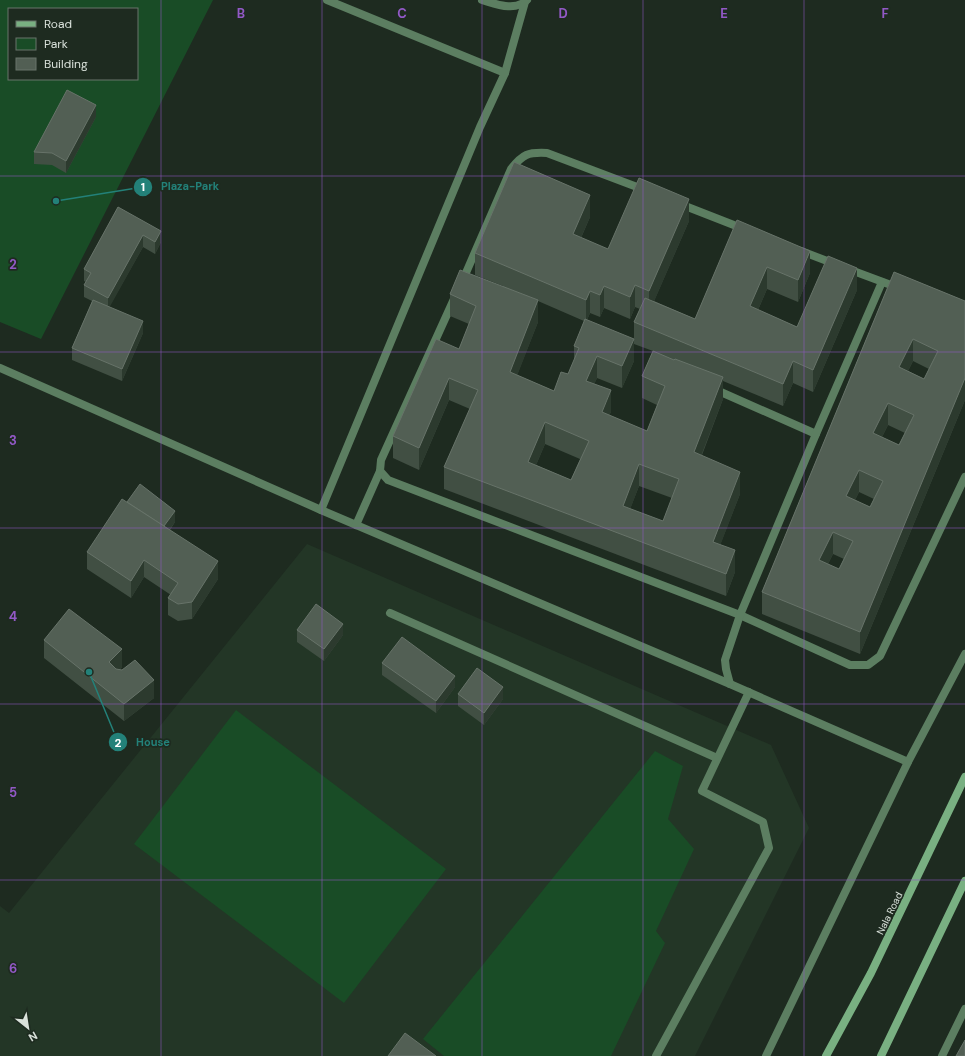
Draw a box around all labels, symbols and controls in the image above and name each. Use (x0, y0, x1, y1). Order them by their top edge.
text: B (237, 5, 245, 22)
text: C (397, 5, 407, 22)
text: D (558, 5, 568, 22)
text: E (720, 5, 728, 22)
text: F (881, 5, 889, 22)
legend (8, 8, 138, 80)
text: Road (44, 16, 72, 32)
text: Park (44, 36, 68, 52)
text: Building (44, 56, 88, 72)
callout: Plaza-Park (133, 175, 227, 198)
text: 1 (141, 179, 145, 195)
text: Plaza-Park (161, 179, 220, 193)
text: 2 (9, 256, 17, 273)
text: 3 (9, 432, 17, 449)
text: 4 (9, 608, 17, 625)
callout: House (108, 731, 178, 754)
text: 2 (115, 735, 122, 751)
text: House (136, 735, 170, 749)
text: 5 (9, 784, 17, 801)
street label: Nala Road (874, 890, 905, 937)
text: 6 (9, 960, 17, 977)
north arrow (8, 1008, 48, 1048)
text: N (26, 1029, 40, 1045)

